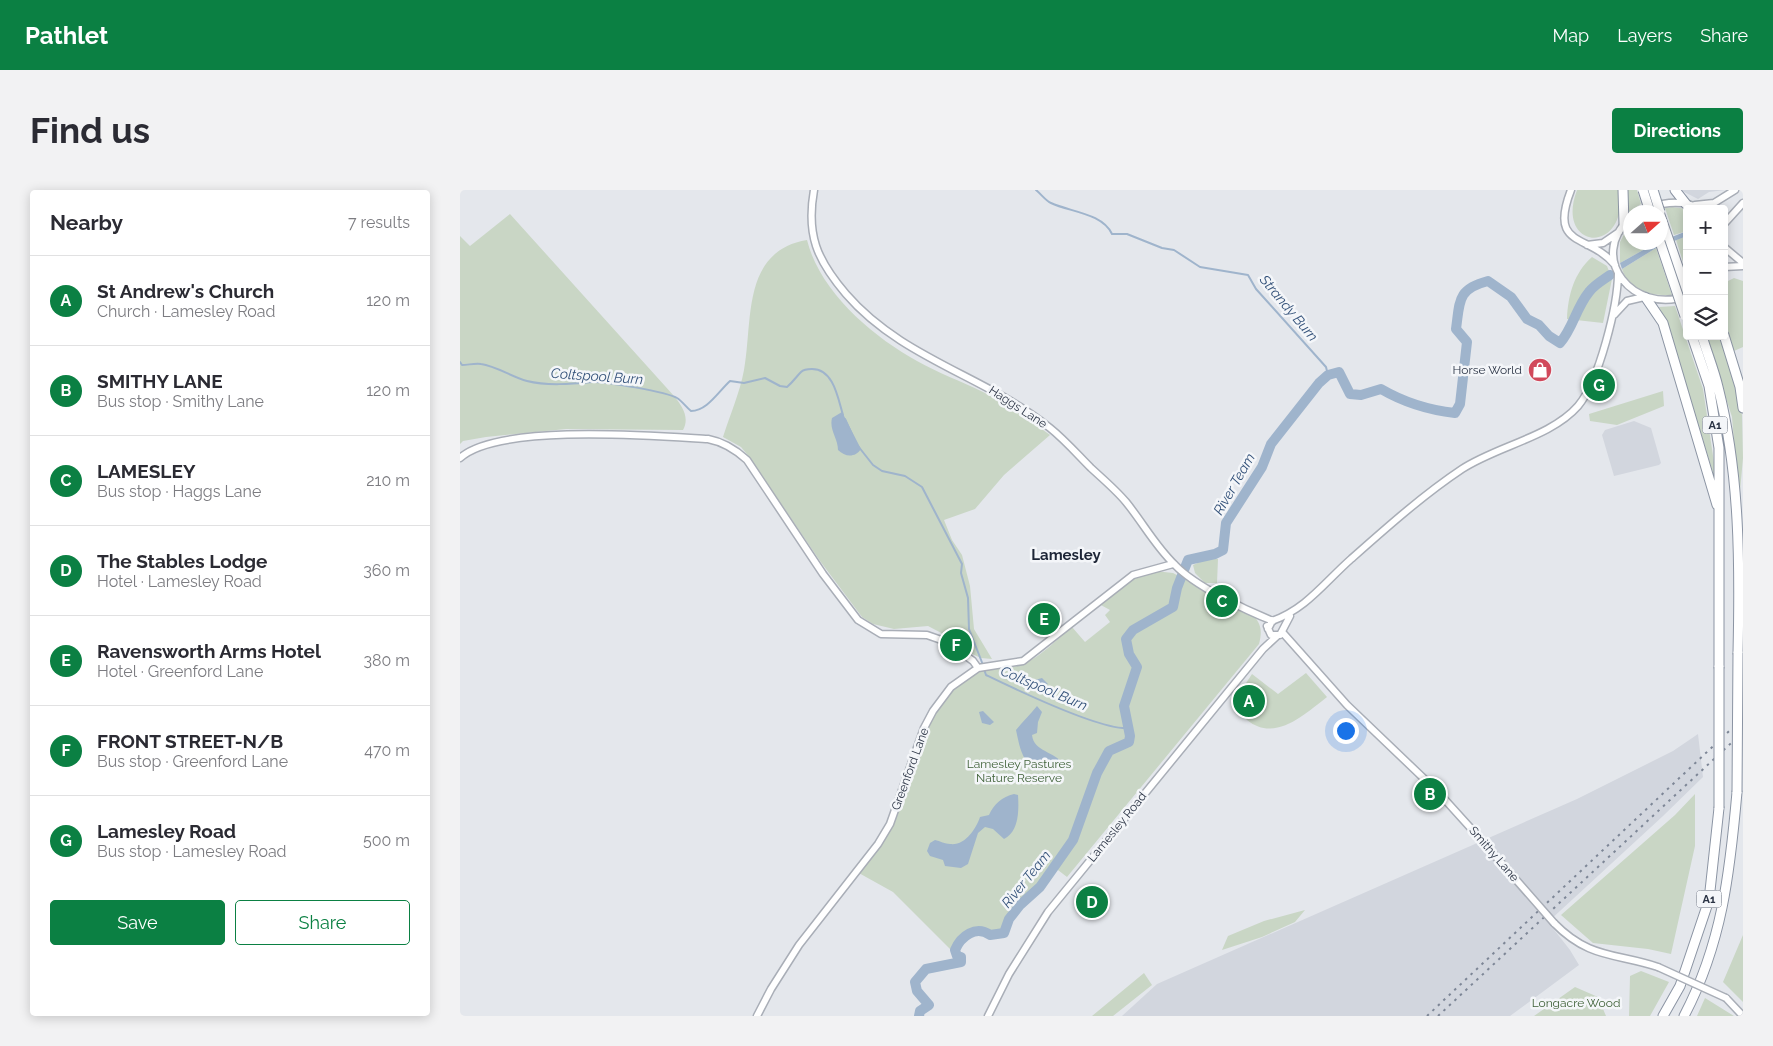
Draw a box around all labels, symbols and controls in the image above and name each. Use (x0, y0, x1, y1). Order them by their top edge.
text: Pathlet (25, 21, 108, 50)
text: Map (1553, 25, 1589, 46)
text: Layers (1617, 25, 1672, 46)
text: Share (1700, 25, 1748, 46)
button: Directions (1612, 108, 1743, 153)
text: Find us (30, 110, 150, 151)
north arrow (1623, 205, 1668, 250)
map controls (1683, 205, 1728, 340)
button: + (1683, 205, 1728, 250)
text: Nearby (50, 210, 123, 235)
text: 7 results (348, 213, 410, 232)
button: − (1683, 250, 1728, 295)
water label: Strandy Burn (1256, 271, 1321, 344)
text: St Andrew's Church (97, 280, 274, 302)
text: A (61, 291, 71, 310)
text: 120 m (366, 291, 410, 310)
button: layers (1683, 295, 1728, 340)
text: Church · Lamesley Road (97, 302, 276, 321)
shop icon: Horse World (1527, 357, 1553, 383)
place label: Horse World (1453, 363, 1522, 377)
water label: Coltspool Burn (550, 365, 644, 387)
pin: G (1583, 366, 1615, 404)
text: SMITHY LANE (97, 370, 223, 392)
text: B (61, 381, 71, 400)
text: 120 m (366, 381, 410, 400)
street label: Haggs Lane (986, 383, 1050, 431)
text: Bus stop · Smithy Lane (97, 392, 264, 411)
road number: A1 (1702, 416, 1728, 434)
water label: River Team (1210, 450, 1258, 518)
text: LAMESLEY (97, 460, 195, 482)
text: C (61, 471, 71, 490)
text: 210 m (366, 471, 410, 490)
text: Bus stop · Haggs Lane (97, 482, 261, 501)
district label: Lamesley (1031, 546, 1101, 564)
text: The Stables Lodge (97, 550, 267, 572)
text: D (60, 561, 72, 580)
text: 360 m (363, 561, 410, 580)
text: Hotel · Lamesley Road (97, 572, 262, 591)
pin: C (1206, 582, 1238, 620)
pin: E (1028, 600, 1060, 638)
pin: F (940, 626, 972, 664)
text: Ravensworth Arms Hotel (97, 640, 321, 662)
text: E (61, 651, 71, 670)
text: 380 m (363, 651, 410, 670)
text: Hotel · Greenford Lane (97, 662, 263, 681)
water label: Coltspool Burn (998, 663, 1090, 714)
pin: A (1233, 682, 1265, 720)
your location (1333, 718, 1359, 744)
street label: Greenford Lane (889, 726, 931, 812)
text: FRONT STREET-N/B (97, 730, 283, 752)
text: F (61, 741, 71, 760)
text: 470 m (364, 741, 410, 760)
text: Bus stop · Greenford Lane (97, 752, 288, 771)
park label: Lamesley Pastures Nature Reserve (967, 757, 1071, 785)
pin: B (1414, 775, 1446, 813)
street label: Lamesley Road (1085, 789, 1149, 865)
text: Lamesley Road (97, 820, 236, 842)
street label: Smithy Lane (1466, 824, 1522, 884)
text: G (60, 831, 72, 850)
text: 500 m (363, 831, 410, 850)
text: Bus stop · Lamesley Road (97, 842, 287, 861)
water label: River Team (998, 847, 1054, 911)
pin: D (1076, 883, 1108, 921)
road number: A1 (1696, 891, 1722, 908)
button: Save (50, 900, 225, 945)
button: Share (235, 900, 410, 945)
park label: Longacre Wood (1532, 996, 1620, 1010)

